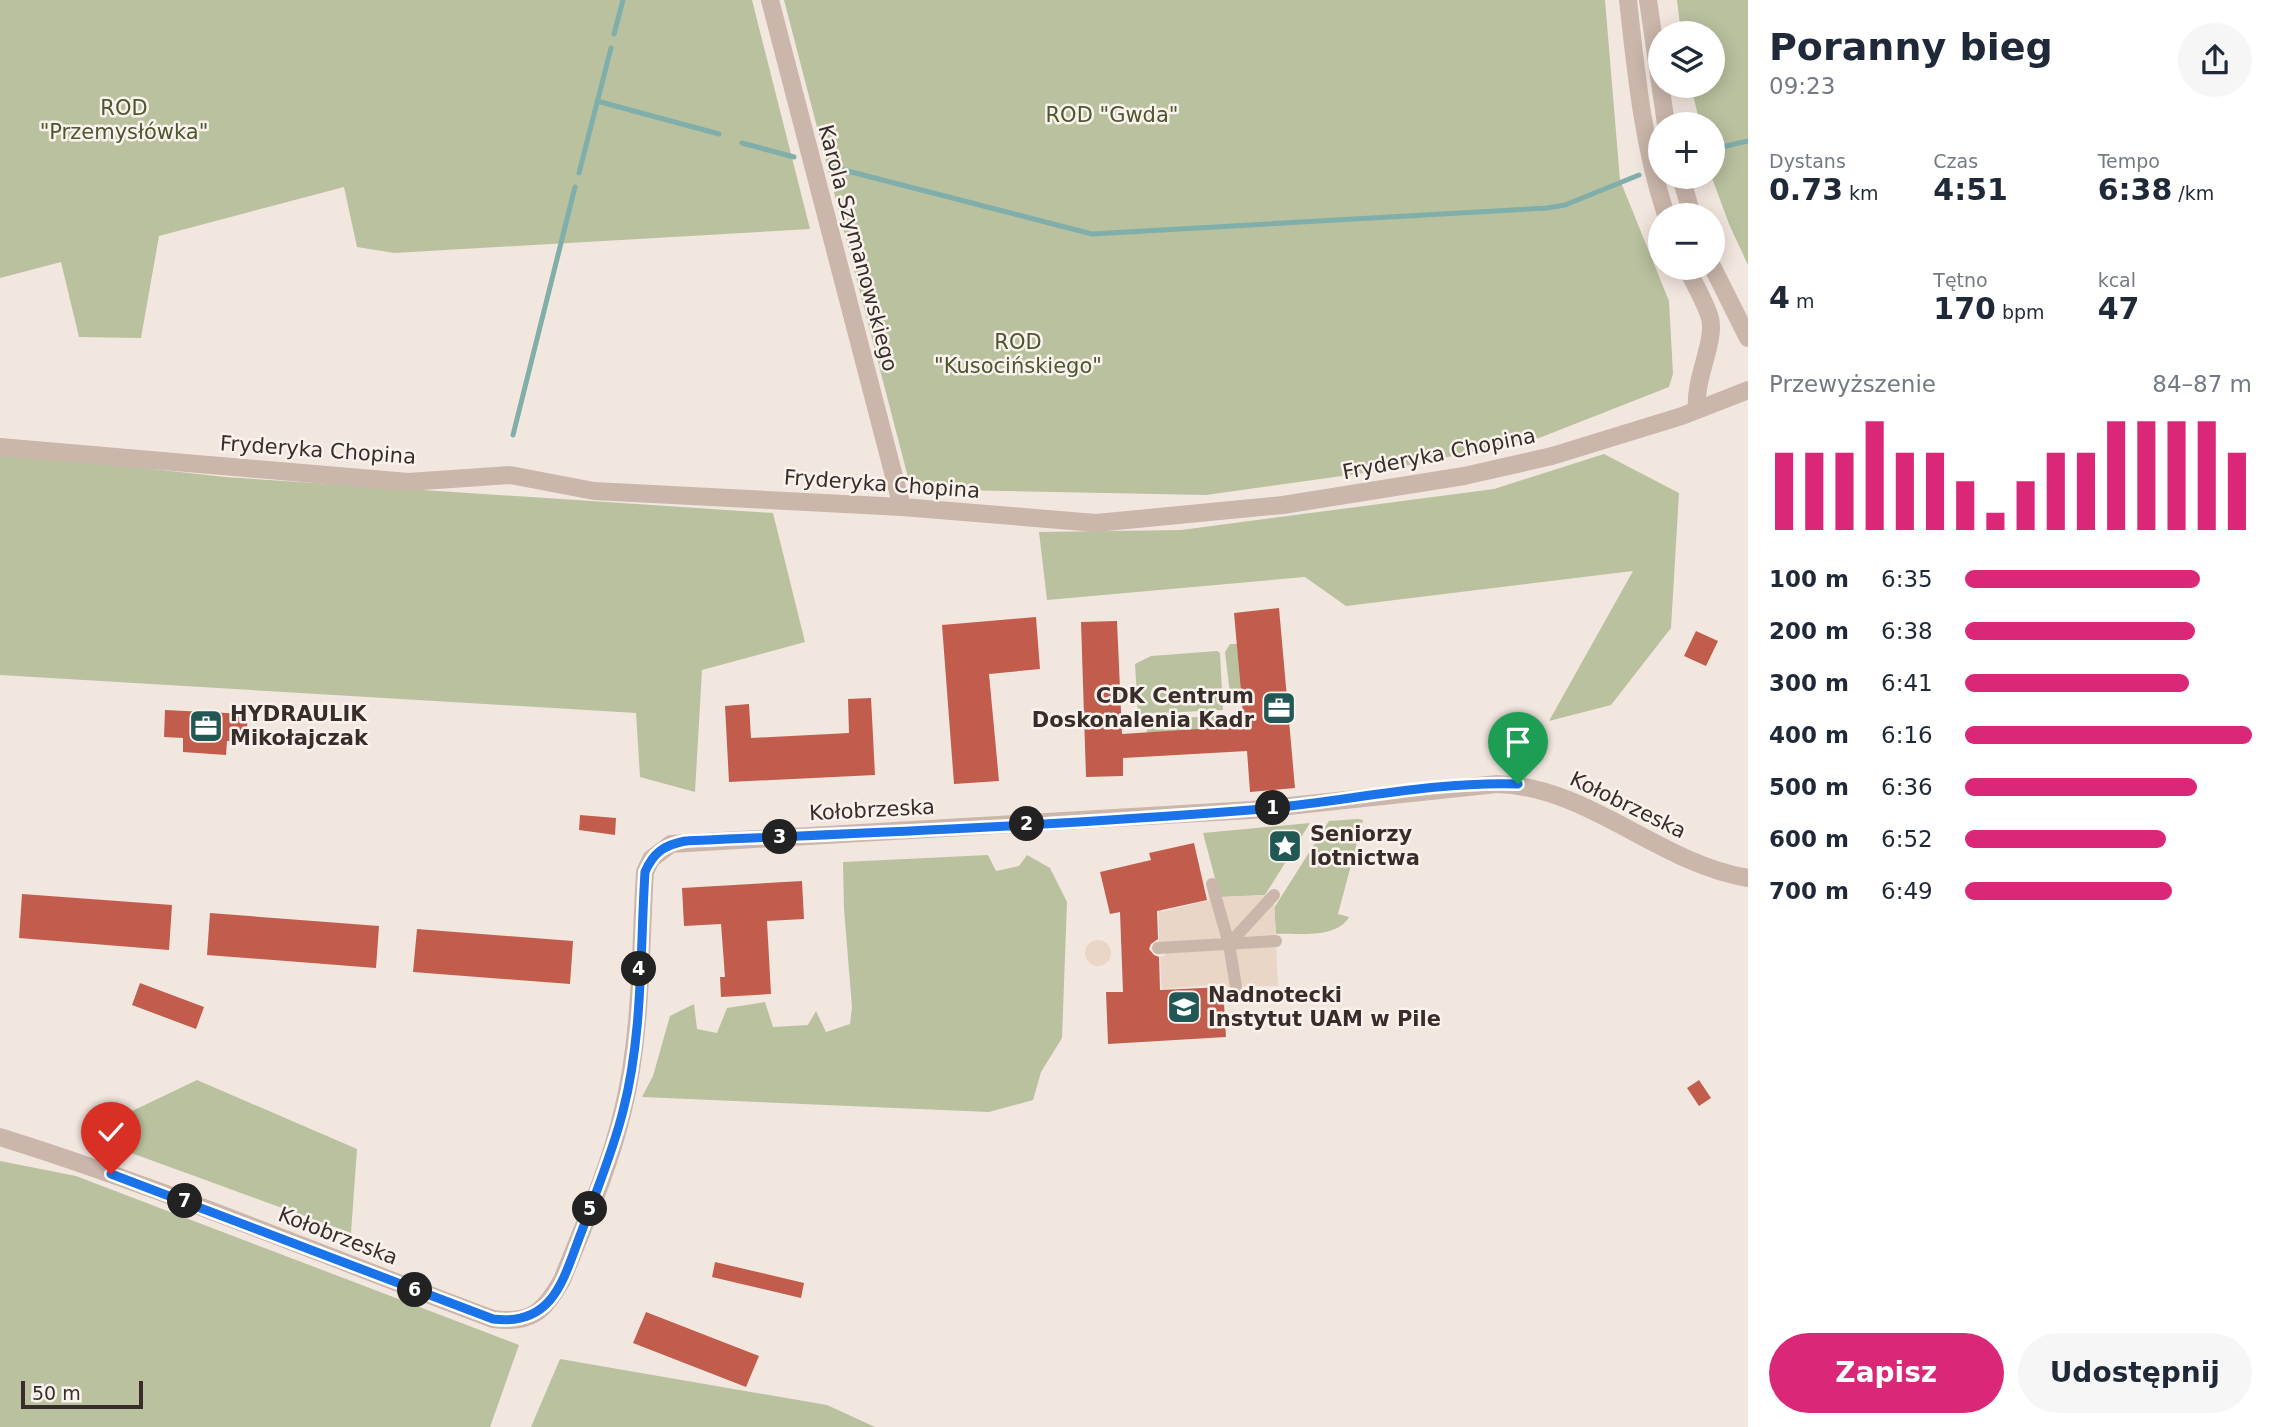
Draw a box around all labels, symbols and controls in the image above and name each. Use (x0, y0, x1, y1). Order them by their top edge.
map controls (1648, 21, 1725, 280)
button: layers (1648, 21, 1725, 98)
button: share (2178, 23, 2252, 97)
text: Poranny bieg (1769, 25, 2053, 69)
text: 09:23 (1769, 73, 1835, 99)
park label: ROD "Przemysłówka" (40, 96, 208, 144)
park label: ROD "Gwda" (1046, 103, 1178, 127)
button: + (1648, 112, 1725, 189)
street label: Karola Szymanowskiego (814, 122, 902, 374)
text: Dystans (1769, 150, 1846, 172)
text: Czas (1933, 150, 1978, 172)
text: Tempo (2098, 150, 2160, 172)
text: 0.73 (1769, 172, 1843, 207)
text: 4:51 (1933, 172, 2008, 207)
text: 6:38 (2098, 172, 2172, 207)
text: km (1843, 182, 1879, 204)
text: /km (2172, 182, 2214, 204)
button: − (1648, 203, 1725, 280)
text: Tętno (1933, 269, 1988, 291)
text: kcal (2098, 269, 2136, 291)
text: 4 (1769, 280, 1790, 315)
text: m (1790, 290, 1814, 312)
text: 170 (1933, 291, 1996, 326)
text: 47 (2098, 291, 2139, 326)
text: bpm (1996, 301, 2045, 323)
park label: ROD "Kusocińskiego" (934, 330, 1102, 378)
text: Przewyższenie (1769, 371, 1936, 397)
text: 84–87 m (2152, 371, 2252, 397)
street label: Fryderyka Chopina (1340, 423, 1538, 485)
street label: Fryderyka Chopina (219, 431, 417, 469)
street label: Fryderyka Chopina (783, 465, 981, 503)
text: 100 m (1769, 566, 1849, 592)
text: 6:35 (1881, 566, 1933, 592)
text: 200 m (1769, 618, 1849, 644)
text: 6:38 (1881, 618, 1933, 644)
text: 300 m (1769, 670, 1849, 696)
text: 6:41 (1881, 670, 1933, 696)
place label: CDK Centrum Doskonalenia Kadr (1032, 684, 1255, 732)
office icon: CDK Centrum Doskonalenia Kadr (1260, 689, 1298, 727)
place label: HYDRAULIK Mikołajczak (230, 702, 369, 750)
office icon: HYDRAULIK Mikołajczak (187, 707, 225, 745)
pin (1488, 712, 1548, 784)
text: 400 m (1769, 722, 1849, 748)
text: 6:16 (1881, 722, 1933, 748)
icon: arrive (1499, 723, 1537, 761)
street label: Kołobrzeska (1566, 767, 1690, 843)
text: 500 m (1769, 774, 1849, 800)
text: 6:36 (1881, 774, 1933, 800)
pin: 1 (1256, 790, 1290, 826)
street label: Kołobrzeska (809, 795, 935, 825)
text: 1 (1266, 796, 1279, 818)
pin: 2 (1010, 806, 1044, 842)
text: 2 (1020, 812, 1033, 834)
pin: 3 (762, 820, 798, 854)
place label: Seniorzy lotnictwa (1310, 822, 1420, 870)
text: 3 (773, 825, 786, 847)
text: 600 m (1769, 826, 1849, 852)
text: 6:52 (1881, 826, 1933, 852)
place icon: Seniorzy lotnictwa (1266, 827, 1304, 865)
text: 700 m (1769, 878, 1849, 904)
text: 6:49 (1881, 878, 1933, 904)
pin: 4 (622, 951, 656, 986)
text: 4 (632, 957, 645, 979)
place label: Nadnotecki Instytut UAM w Pile (1208, 983, 1441, 1031)
school or university icon: Nadnotecki Instytut UAM w Pile (1165, 988, 1203, 1026)
pin (81, 1102, 141, 1174)
icon: check (92, 1113, 130, 1151)
pin: 7 (168, 1184, 202, 1218)
text: 7 (178, 1189, 191, 1211)
pin: 5 (572, 1192, 608, 1226)
text: 5 (583, 1197, 596, 1219)
street label: Kołobrzeska (275, 1202, 401, 1270)
pin: 6 (398, 1272, 432, 1308)
text: 6 (408, 1278, 421, 1300)
button: Zapisz (1769, 1333, 2004, 1413)
button: Udostępnij (2018, 1333, 2252, 1413)
scale bar (21, 1378, 144, 1410)
text: 50 m (32, 1382, 81, 1404)

